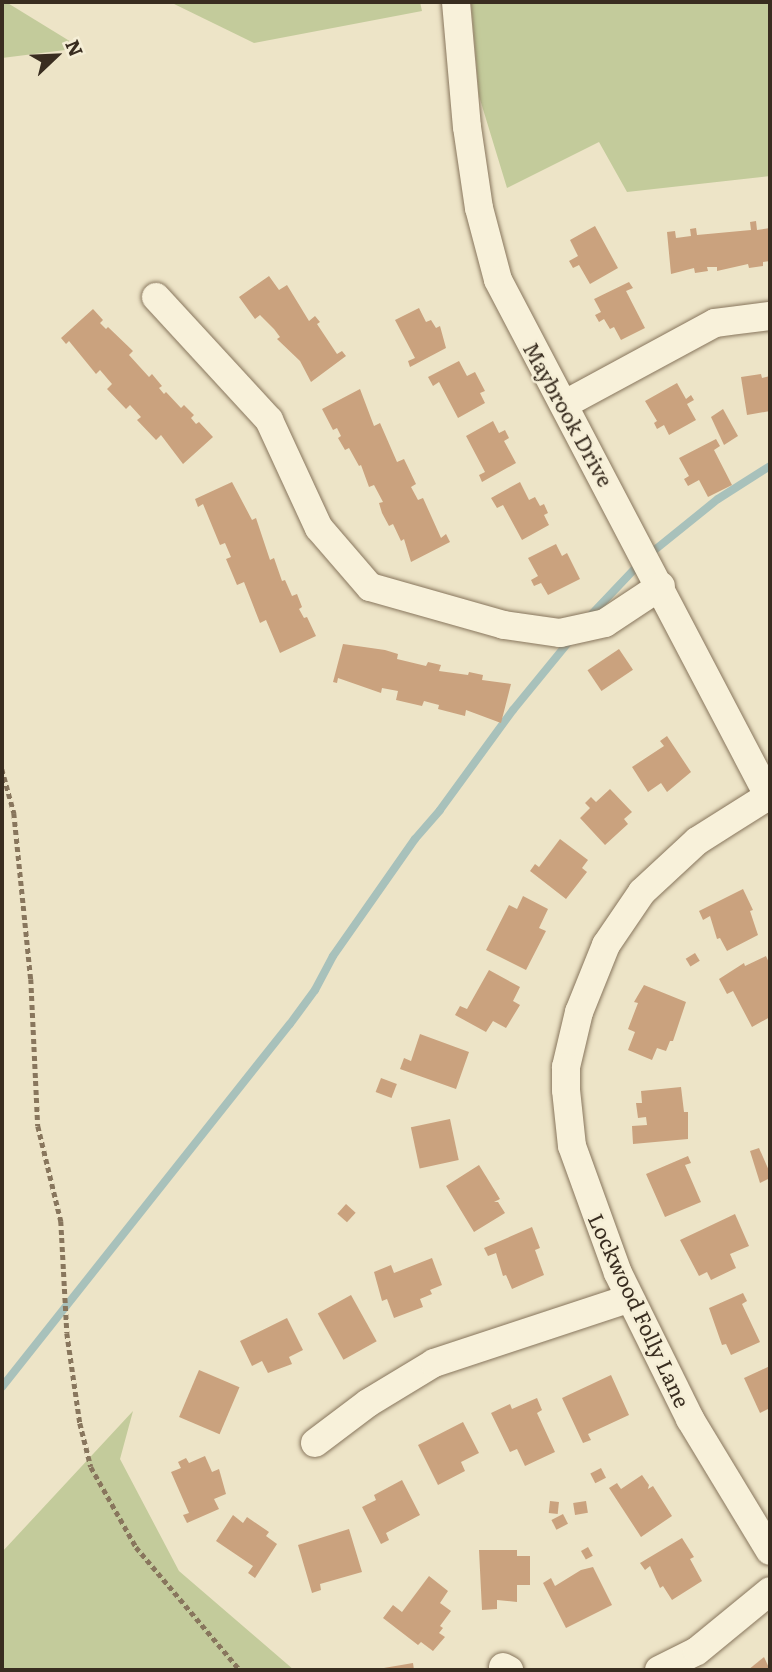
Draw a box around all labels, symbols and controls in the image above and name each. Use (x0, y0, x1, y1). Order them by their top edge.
north arrow (21, 21, 91, 91)
text: N (59, 35, 91, 61)
street label: Maybrook Drive (519, 337, 619, 491)
street label: Lockwood Folly Lane (584, 1209, 696, 1411)

